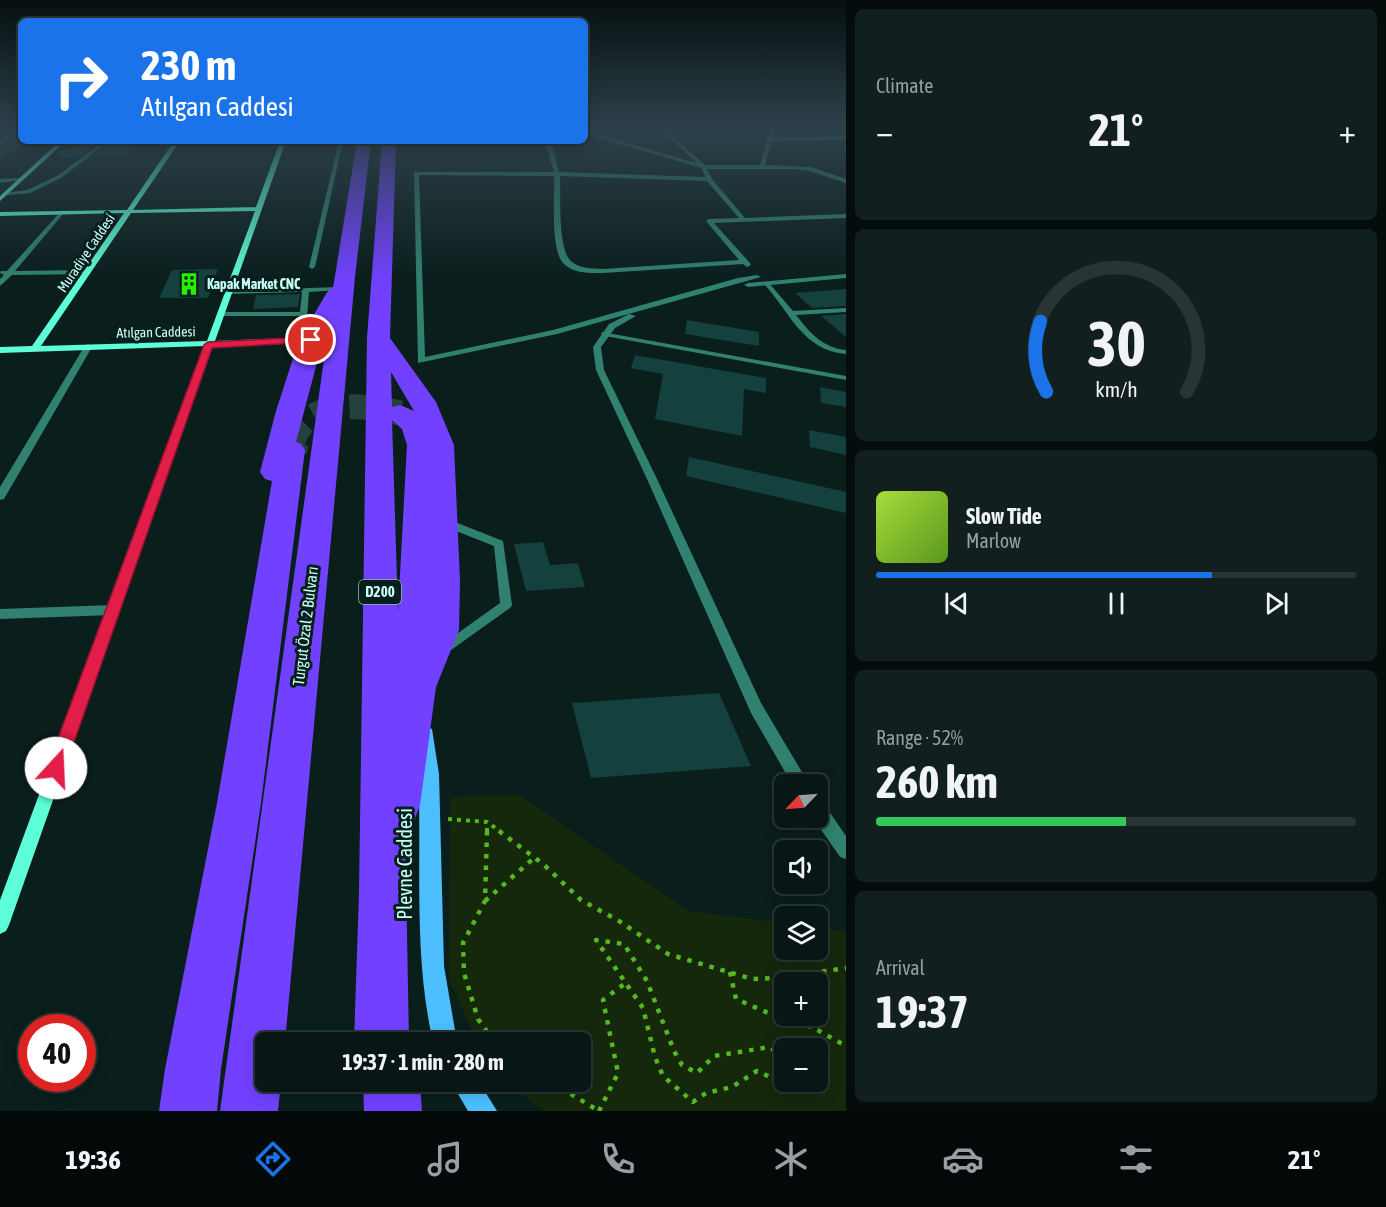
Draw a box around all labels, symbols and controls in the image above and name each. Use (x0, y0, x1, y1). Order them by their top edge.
text: 230 m (141, 41, 236, 89)
icon: right (42, 42, 120, 120)
text: Climate (876, 74, 933, 97)
text: Atılgan Caddesi (141, 91, 294, 122)
text: 21° (1089, 104, 1143, 156)
text: − (876, 112, 893, 150)
text: + (1339, 112, 1356, 150)
street label: Muradiye Caddesi (54, 211, 118, 295)
building icon: Kapak Market CNC (176, 271, 202, 297)
place label: Kapak Market CNC (207, 276, 301, 292)
text: 30 (1087, 308, 1145, 379)
pin (285, 314, 336, 365)
street label: Atılgan Caddesi (116, 323, 196, 341)
icon: arrive (294, 323, 327, 356)
text: km/h (1095, 378, 1137, 403)
text: Slow Tide (966, 503, 1042, 529)
text: Marlow (966, 529, 1021, 552)
street label: Turgut Özal 2 Bulvarı (289, 565, 322, 687)
road number: D200 (359, 580, 401, 604)
icon: previous (940, 587, 973, 620)
icon: pause (1100, 587, 1133, 620)
icon: next (1260, 587, 1293, 620)
text: Range · 52% (876, 726, 963, 749)
position arrow (24, 736, 88, 800)
text: 260 km (876, 756, 998, 808)
north arrow (774, 774, 828, 828)
map controls (774, 774, 828, 1092)
street label: Plevne Caddesi (393, 808, 416, 920)
button: sound (774, 840, 828, 894)
button: layers (774, 906, 828, 960)
text: Arrival (876, 956, 925, 979)
button: + (774, 972, 828, 1026)
text: 19:37 (876, 986, 969, 1038)
speed limit sign: 40 (18, 1014, 96, 1092)
button: − (774, 1038, 828, 1092)
text: 19:37 · 1 min · 280 m (342, 1049, 504, 1075)
icon: directions (252, 1138, 294, 1180)
icon: music (424, 1138, 466, 1180)
icon: phone (597, 1138, 639, 1180)
icon: climate (770, 1138, 812, 1180)
icon: car (942, 1138, 984, 1180)
icon: filters (1115, 1138, 1157, 1180)
text: 19:36 (65, 1144, 121, 1175)
text: 21° (1288, 1144, 1321, 1175)

